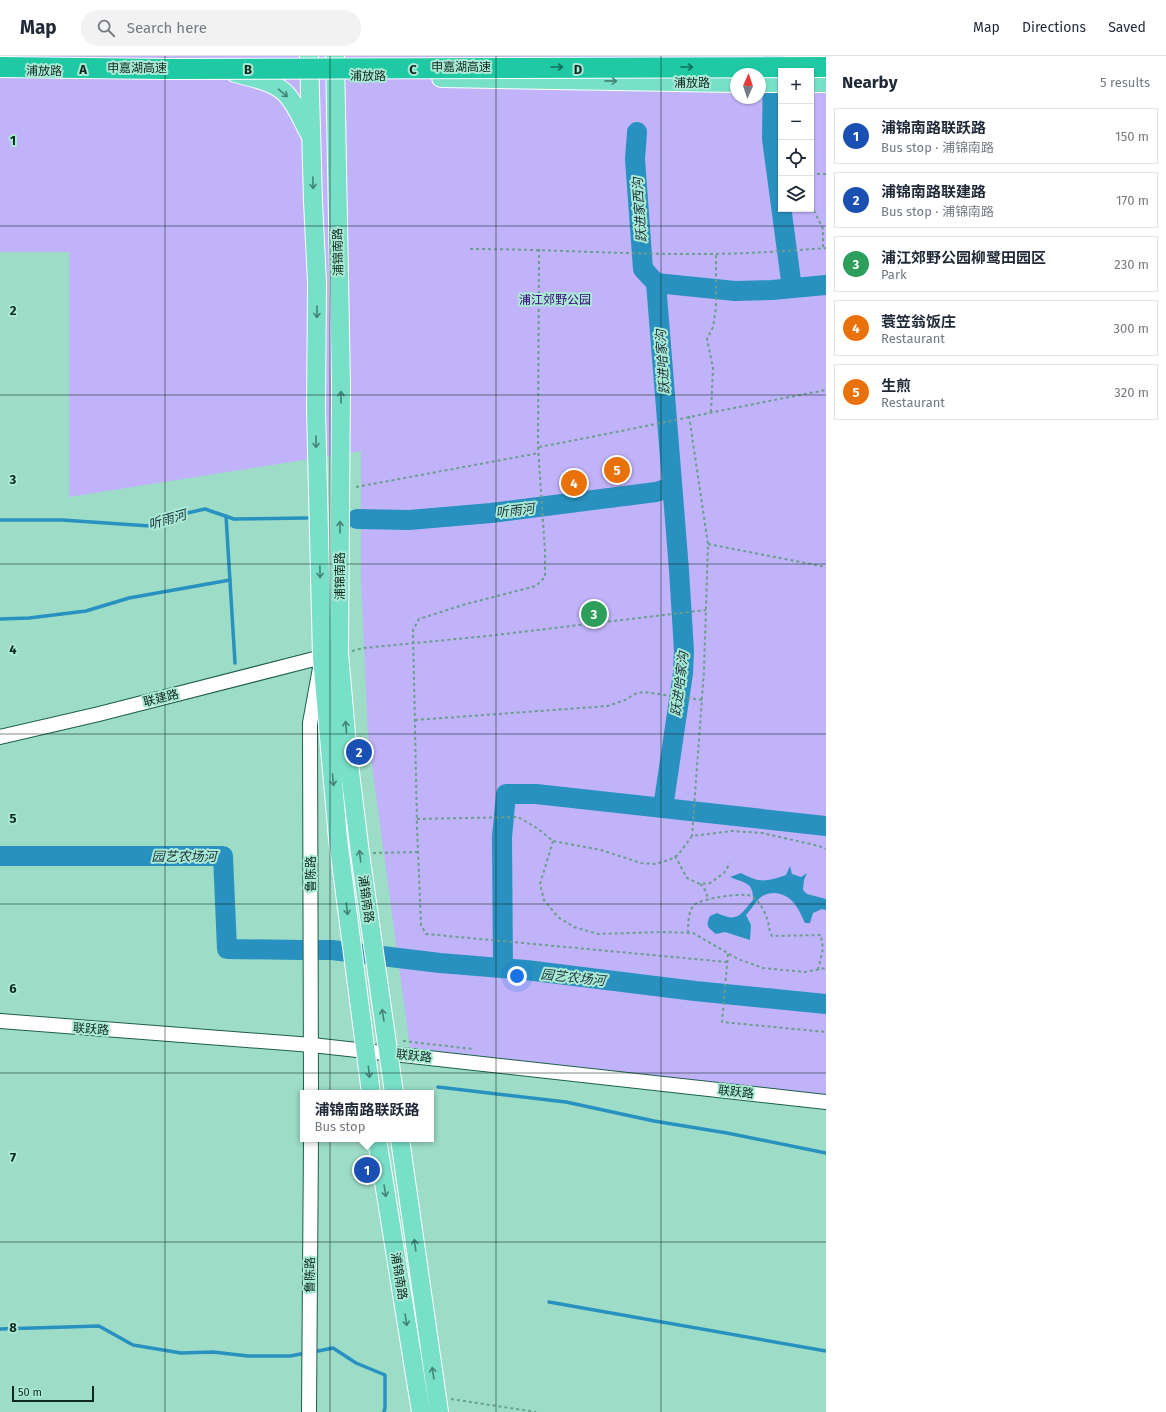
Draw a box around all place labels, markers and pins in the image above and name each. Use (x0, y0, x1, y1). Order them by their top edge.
pin: 5 (604, 455, 630, 485)
pin: 4 (561, 468, 587, 498)
pin: 3 (581, 599, 607, 629)
pin: 2 (346, 737, 372, 767)
pin: 1 (354, 1155, 380, 1185)

